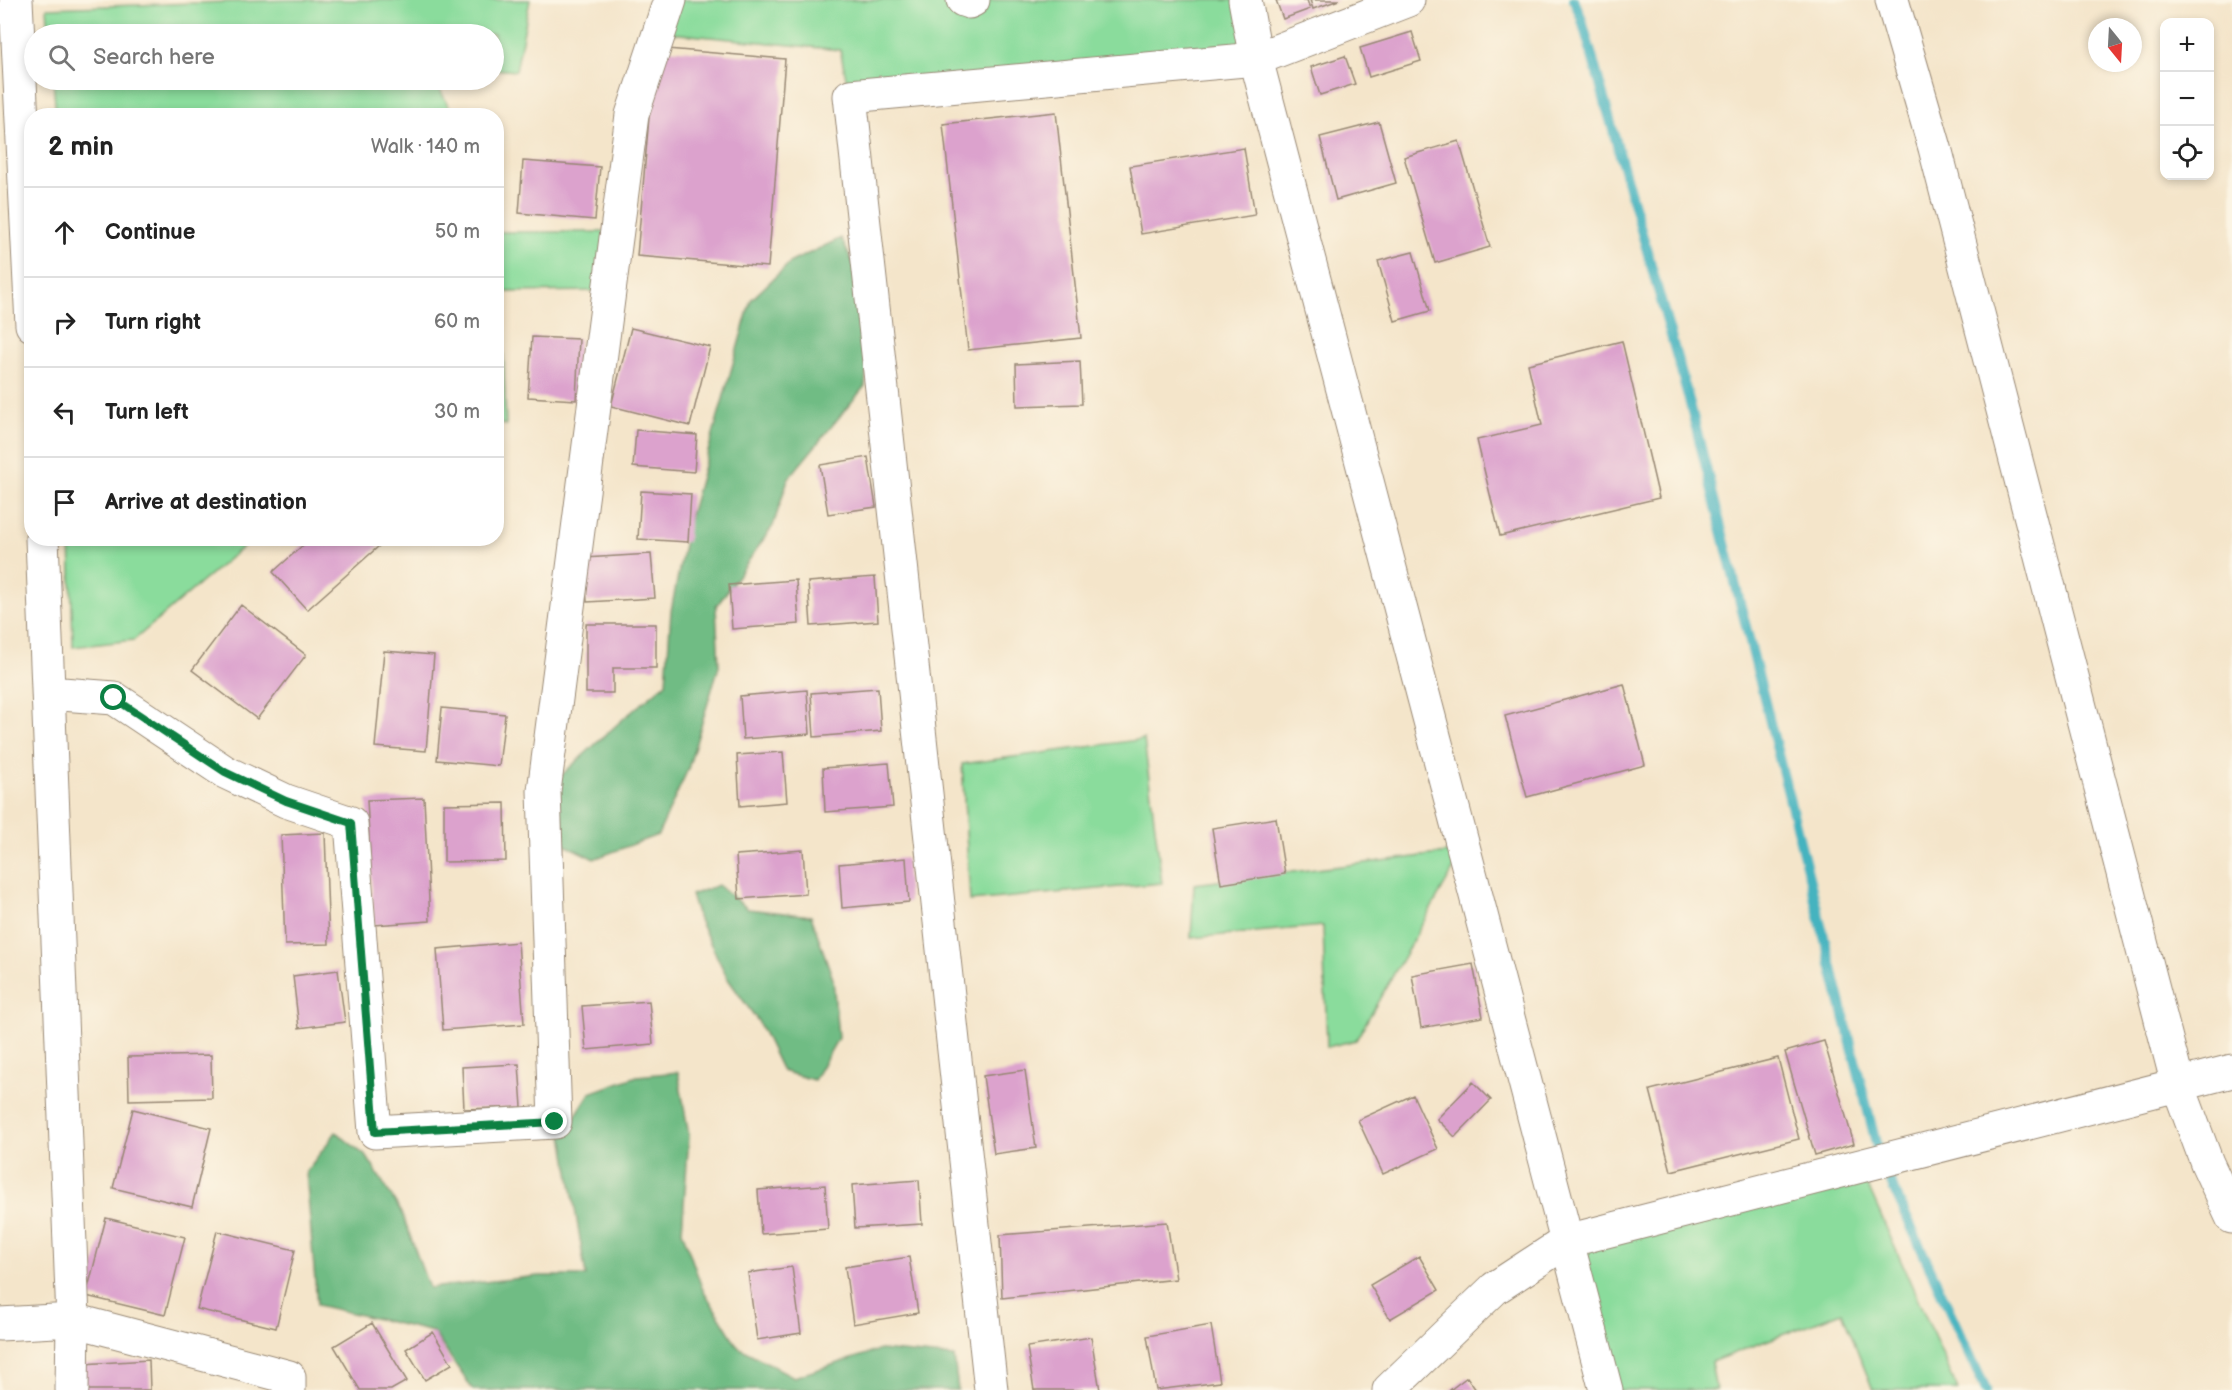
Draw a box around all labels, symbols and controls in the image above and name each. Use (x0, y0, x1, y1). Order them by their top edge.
north arrow (2088, 18, 2142, 72)
map controls (2160, 18, 2214, 180)
button: + (2160, 18, 2214, 72)
search box (24, 24, 504, 90)
icon: search (45, 41, 78, 74)
text: Search here (93, 44, 215, 71)
button: − (2160, 72, 2214, 126)
button: locate (2160, 126, 2214, 180)
text: 2 min (48, 132, 114, 163)
text: Walk · 140 m (371, 135, 480, 159)
icon: ahead (48, 216, 81, 249)
text: Continue (105, 219, 195, 246)
text: 50 m (435, 220, 480, 244)
icon: right (48, 306, 81, 339)
text: Turn right (105, 309, 201, 336)
text: 60 m (434, 310, 480, 334)
icon: left (48, 396, 81, 429)
text: Turn left (105, 399, 189, 426)
text: 30 m (434, 400, 480, 424)
icon: arrive (48, 486, 81, 519)
text: Arrive at destination (105, 489, 307, 516)
route start (100, 684, 126, 710)
route end (541, 1108, 567, 1134)

